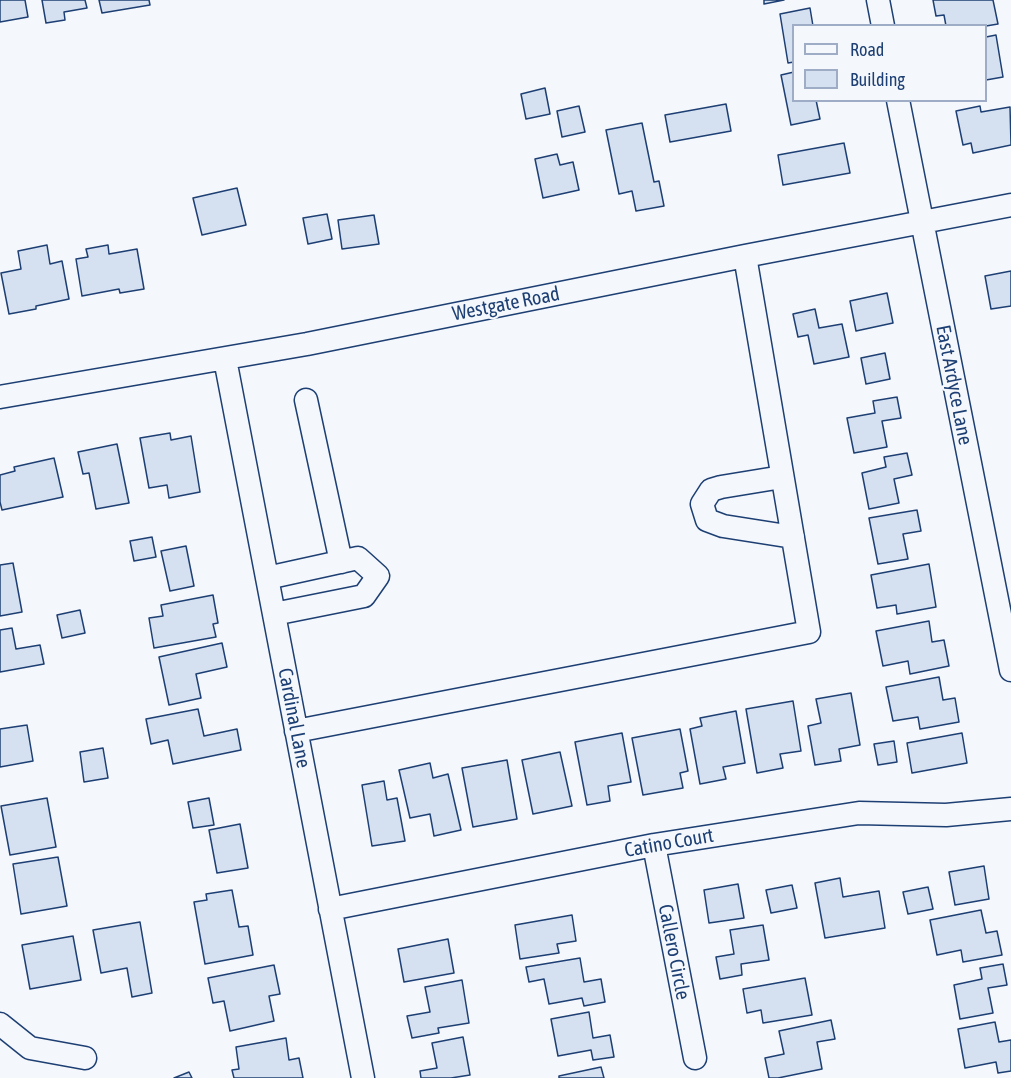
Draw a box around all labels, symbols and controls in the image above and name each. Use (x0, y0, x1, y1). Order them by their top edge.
legend (792, 24, 987, 102)
text: Road (850, 39, 884, 60)
text: Building (850, 69, 905, 90)
street label: Westgate Road (450, 282, 562, 326)
street label: East Ardyce Lane (931, 323, 977, 447)
street label: Cardinal Lane (273, 666, 315, 770)
street label: Catino Court (623, 823, 715, 863)
street label: Callero Circle (653, 902, 695, 1002)

